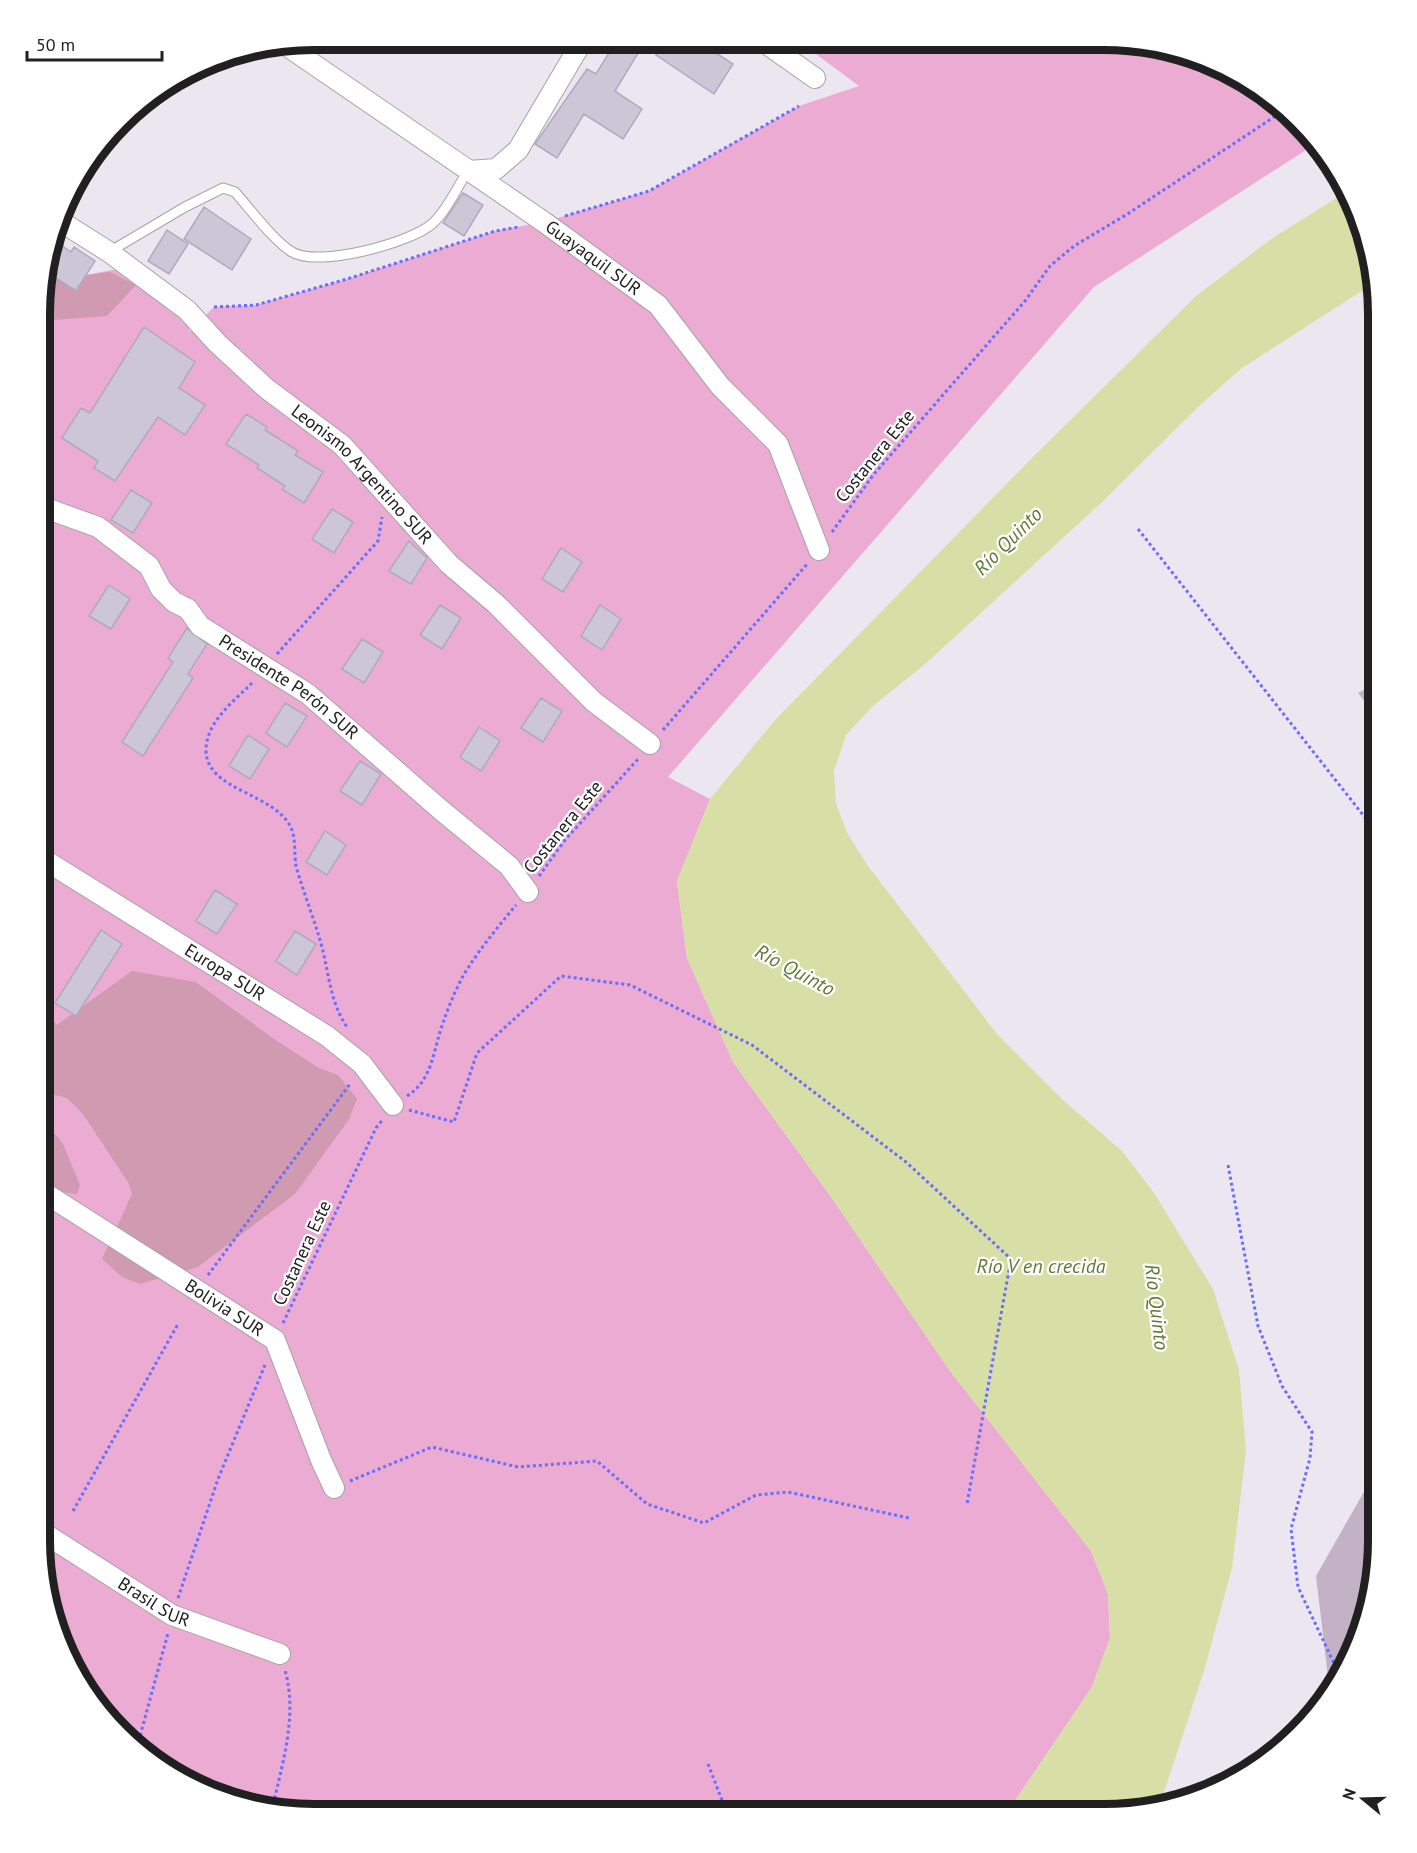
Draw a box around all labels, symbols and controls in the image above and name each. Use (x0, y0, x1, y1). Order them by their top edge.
scale bar (27, 24, 162, 62)
text: 50 m (36, 33, 75, 56)
street label: Guayaquil SUR (541, 215, 646, 300)
street label: Leonismo Argentino SUR (287, 399, 438, 549)
street label: Costanera Este (830, 405, 919, 507)
water label: Río Quinto (968, 501, 1048, 581)
street label: Presidente Perón SUR (215, 629, 364, 744)
street label: Costanera Este (518, 776, 607, 878)
street label: Europa SUR (181, 938, 270, 1006)
water label: Río Quinto (751, 938, 839, 1002)
street label: Costanera Este (267, 1197, 336, 1309)
water label: Río V en crecida (976, 1253, 1106, 1279)
water label: Río Quinto (1139, 1262, 1175, 1352)
street label: Bolivia SUR (181, 1274, 269, 1341)
street label: Brasil SUR (114, 1572, 193, 1632)
north arrow (1333, 1769, 1393, 1829)
text: N (1338, 1786, 1360, 1802)

